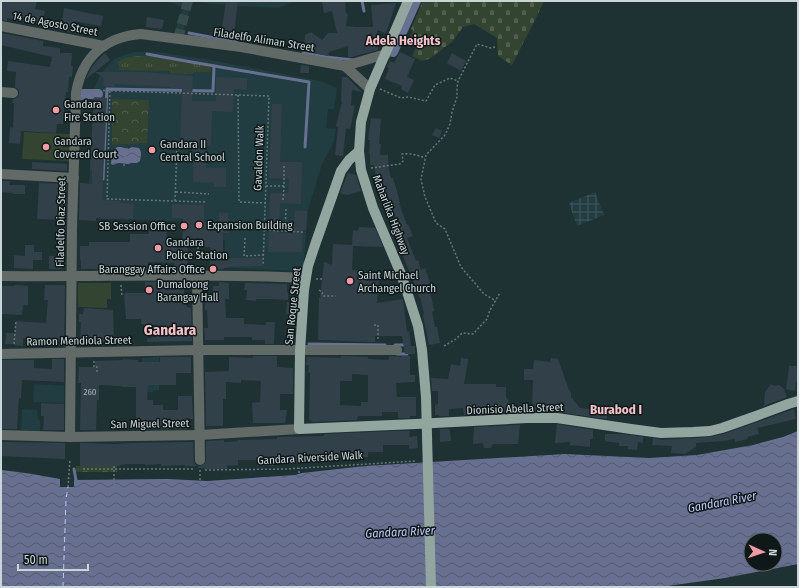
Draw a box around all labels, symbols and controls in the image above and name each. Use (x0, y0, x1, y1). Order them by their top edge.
street label: 14 de Agosto Street (11, 9, 99, 39)
street label: Filadelfo Aliman Street (213, 26, 316, 54)
district label: Adela Heights (365, 33, 441, 48)
place label: Gandara Fire Station (64, 98, 115, 124)
marker: Gandara Fire Station (51, 105, 61, 115)
street label: Gavaldon Walk (251, 124, 267, 191)
place label: Gandara Covered Court (54, 135, 118, 161)
place label: Gandara II Central School (160, 138, 225, 164)
marker: Gandara Covered Court (41, 142, 51, 152)
marker: Gandara II Central School (147, 145, 157, 155)
street label: Maharlika Highway (370, 173, 412, 257)
street label: Filadelfo Diaz Street (54, 177, 68, 267)
place label: Expansion Building (207, 219, 293, 232)
place label: SB Session Office (99, 220, 176, 233)
marker: Expansion Building (194, 220, 204, 230)
marker: SB Session Office (179, 221, 189, 231)
place label: Gandara Police Station (166, 236, 228, 262)
marker: Gandara Police Station (153, 243, 163, 253)
place label: Baranggay Affairs Office (99, 263, 205, 276)
marker: Baranggay Affairs Office (208, 264, 218, 274)
street label: San Roque Street (282, 266, 304, 345)
place label: Saint Michael Archangel Church (358, 269, 436, 295)
marker: Saint Michael Archangel Church (345, 276, 355, 286)
place label: Dumaloong Barangay Hall (157, 278, 219, 304)
marker: Dumaloong Barangay Hall (144, 285, 154, 295)
district label: Gandara (144, 321, 197, 339)
street label: Ramon Mendiola Street (26, 334, 132, 348)
house number: 260 (83, 387, 97, 397)
street label: Dionisio Abella Street (466, 401, 564, 417)
district label: Burabod I (590, 402, 642, 417)
street label: San Miguel Street (111, 417, 190, 431)
street label: Gandara Riverside Walk (257, 449, 364, 467)
water label: Gandara River (687, 488, 758, 515)
water label: Gandara River (365, 523, 436, 541)
north arrow (743, 532, 783, 572)
scale bar (18, 546, 88, 572)
text: N (766, 549, 779, 556)
text: 50 m (24, 553, 48, 567)

